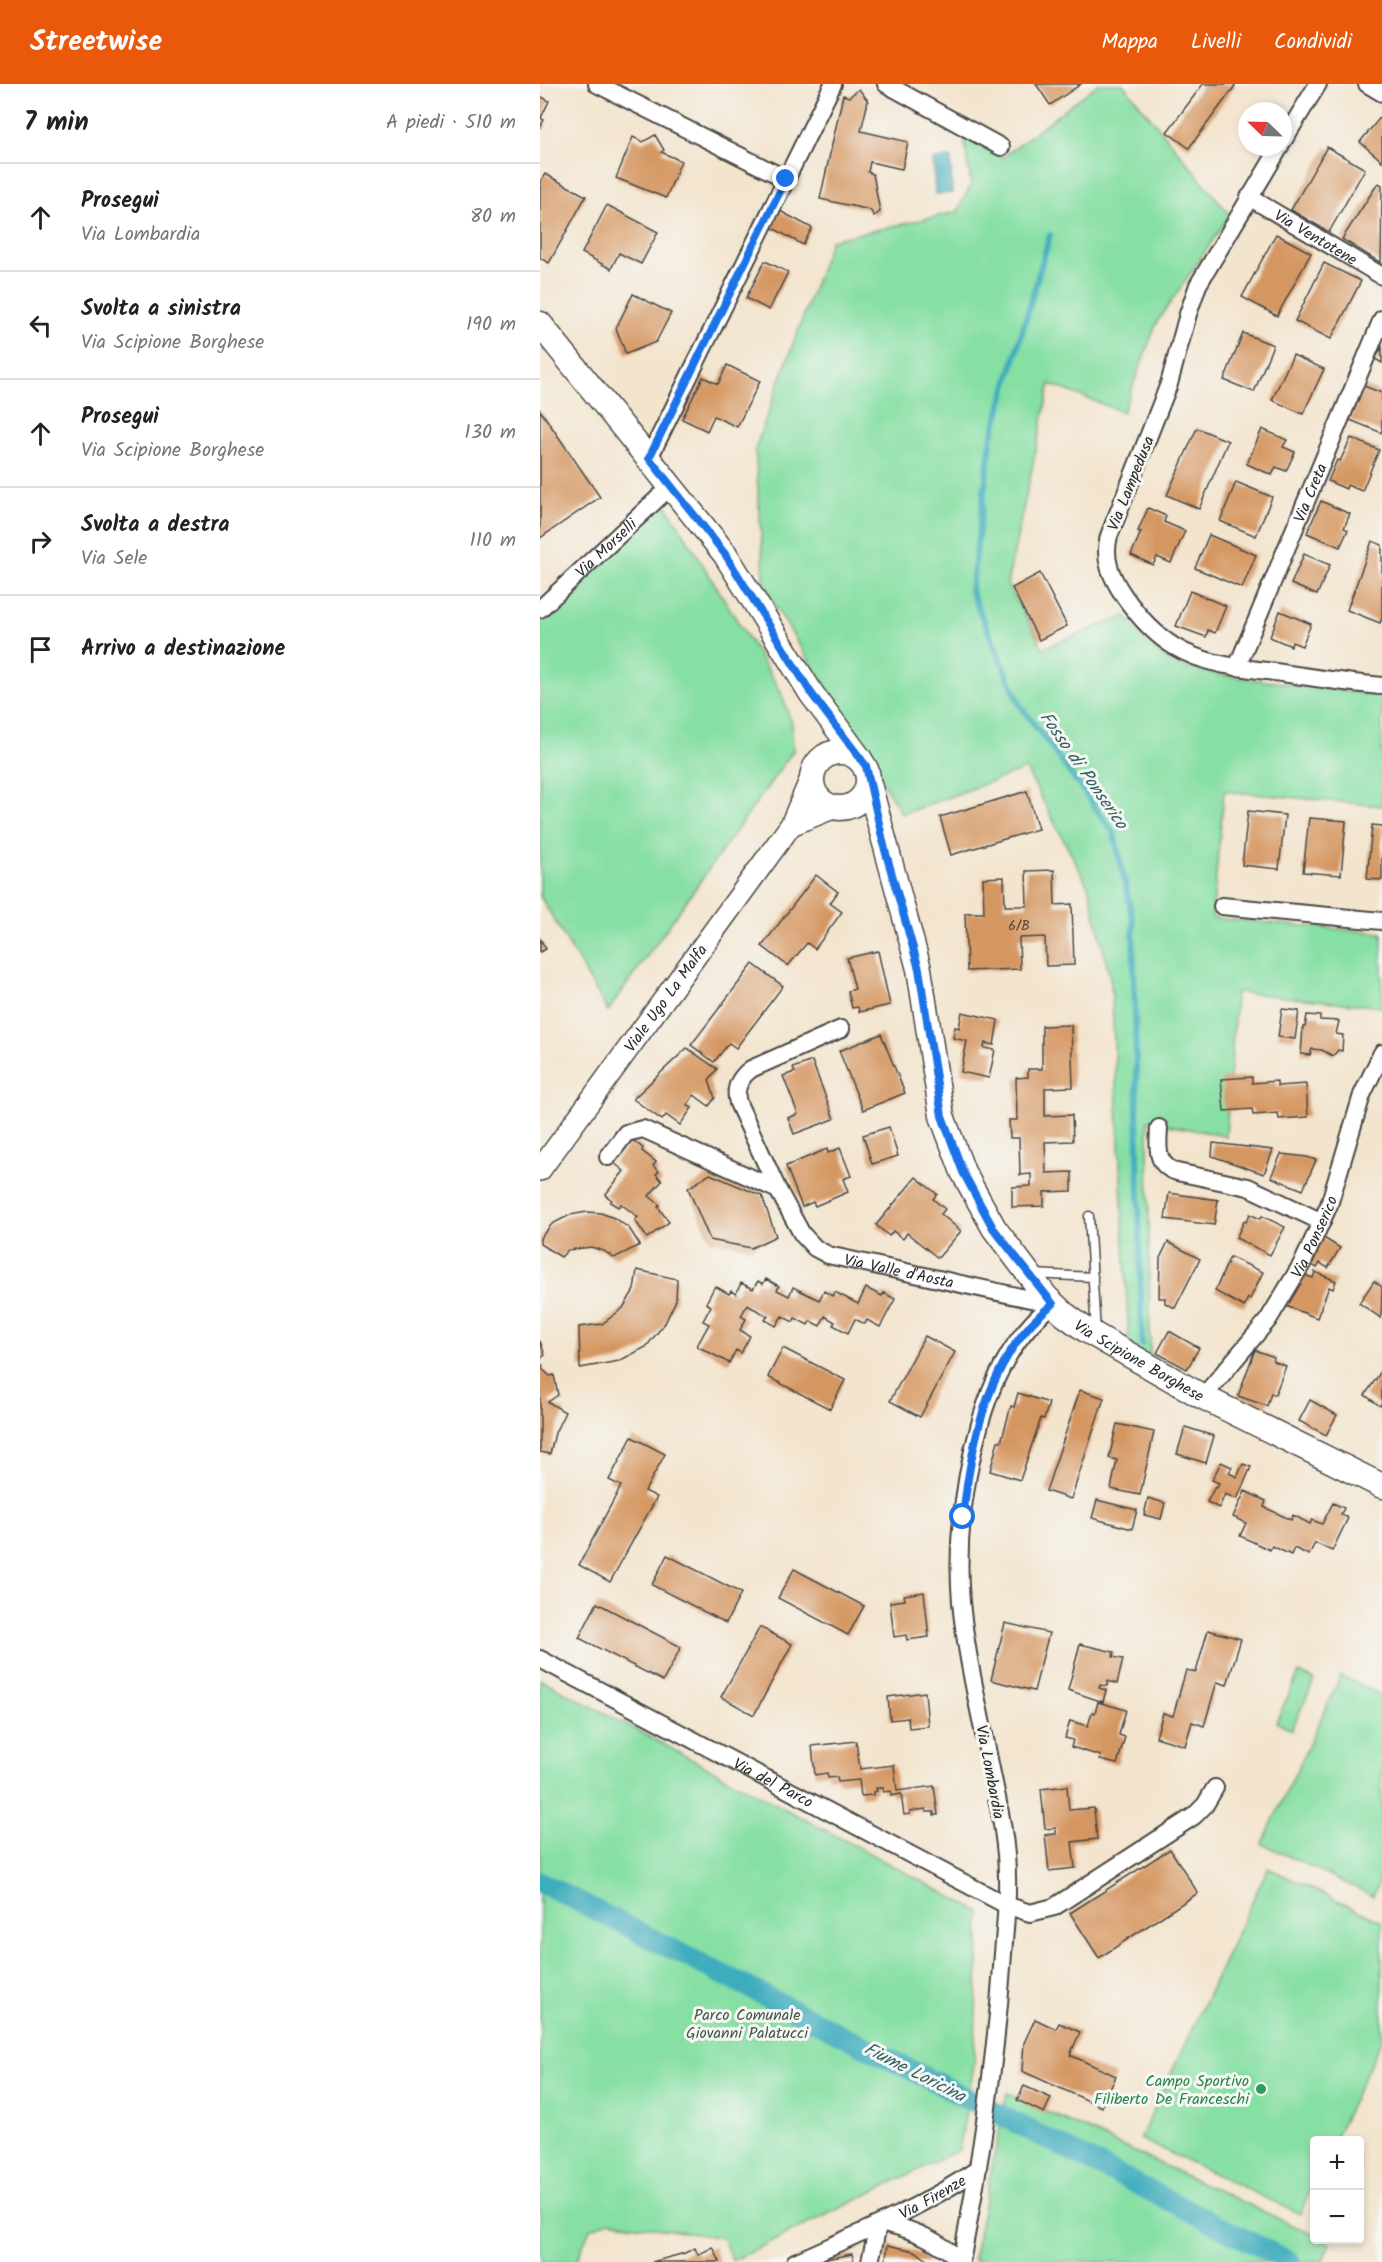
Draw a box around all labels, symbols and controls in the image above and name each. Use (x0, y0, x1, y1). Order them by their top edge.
text: Streetwise (30, 20, 162, 65)
text: Mappa (1101, 26, 1158, 59)
text: Livelli (1191, 26, 1241, 59)
text: Condividi (1274, 26, 1352, 59)
text: 7 min (24, 102, 89, 144)
north arrow (1238, 102, 1292, 156)
text: A piedi · 510 m (386, 107, 516, 139)
route end (772, 165, 798, 191)
text: Prosegui (81, 184, 159, 219)
icon: ahead (24, 201, 57, 234)
text: 80 m (470, 201, 516, 233)
street label: Via Ventotene (1269, 204, 1362, 273)
text: Via Lombardia (81, 219, 200, 251)
text: Svolta a sinistra (81, 292, 241, 327)
icon: left (24, 309, 57, 342)
text: 190 m (466, 309, 516, 341)
text: Via Scipione Borghese (81, 327, 264, 359)
text: Prosegui (81, 400, 159, 435)
icon: ahead (24, 417, 57, 450)
text: 130 m (464, 417, 516, 449)
street label: Via Lampedusa (1101, 432, 1162, 535)
text: Via Scipione Borghese (81, 435, 264, 467)
street label: Via Creta (1288, 460, 1335, 527)
text: Svolta a destra (81, 508, 230, 543)
street label: Via Morselli (570, 512, 644, 584)
icon: right (24, 525, 57, 558)
text: 110 m (470, 525, 516, 557)
text: Via Sele (81, 543, 147, 575)
text: Arrivo a destinazione (81, 632, 285, 667)
icon: arrive (24, 633, 57, 666)
water label: Fosso di Ponserico (1031, 706, 1135, 837)
house number: 6/B (1008, 915, 1030, 937)
street label: Viale Ugo La Malfa (619, 939, 714, 1058)
street label: Via Ponserico (1285, 1193, 1345, 1283)
street label: Via Valle d'Aosta (842, 1248, 956, 1296)
street label: Via Scipione Borghese (1068, 1314, 1208, 1409)
route start (949, 1503, 975, 1529)
street label: Via Lombardia (968, 1723, 1011, 1822)
street label: Via del Parco (728, 1752, 817, 1815)
park label: Parco Comunale Giovanni Palatucci (686, 2003, 809, 2046)
water label: Fiume Loricina (858, 2035, 972, 2112)
place label: Campo Sportivo Filiberto De Franceschi (1094, 2069, 1250, 2112)
marker: Campo Sportivo Filiberto De Franceschi (1254, 2082, 1268, 2096)
map controls (1310, 2136, 1364, 2244)
button: + (1310, 2136, 1364, 2190)
street label: Via Firenze (895, 2169, 972, 2227)
button: − (1310, 2190, 1364, 2244)

